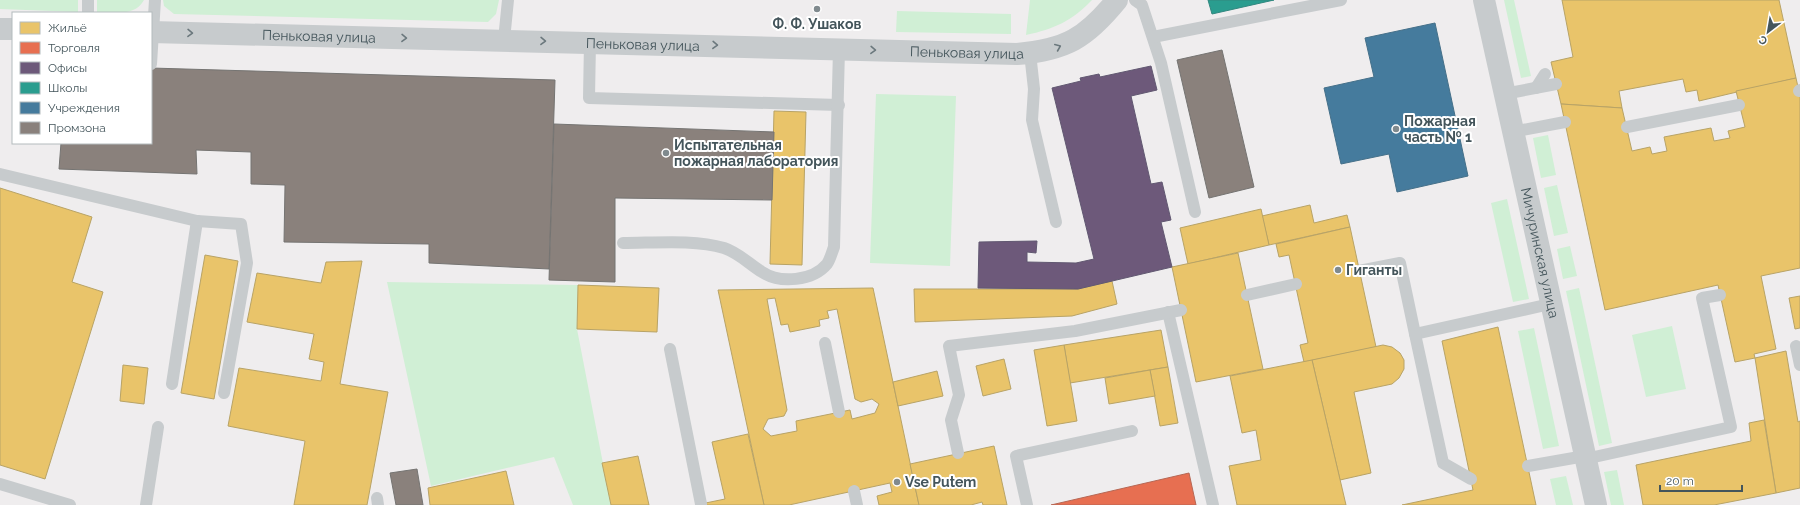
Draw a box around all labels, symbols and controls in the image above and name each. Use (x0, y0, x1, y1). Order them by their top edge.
marker: Ф. Ф. Ушаков (812, 4, 822, 14)
legend (12, 12, 152, 144)
north arrow (1748, 12, 1788, 52)
place label: Ф. Ф. Ушаков (773, 16, 861, 32)
text: Жильё (48, 21, 87, 35)
street label: Пеньковая улица (262, 27, 376, 46)
one-way arrow (187, 29, 193, 37)
text: С (1756, 32, 1770, 48)
one-way arrow (401, 34, 407, 42)
street label: Пеньковая улица (586, 35, 700, 54)
one-way arrow (540, 37, 546, 45)
text: Торговля (48, 41, 100, 55)
one-way arrow (712, 41, 718, 50)
street label: Пеньковая улица (910, 43, 1024, 62)
one-way arrow (1053, 44, 1061, 52)
one-way arrow (870, 46, 876, 54)
text: Офисы (48, 61, 87, 75)
text: Школы (48, 81, 87, 95)
text: Учреждения (48, 101, 120, 115)
place label: Пожарная часть № 1 (1404, 113, 1476, 145)
text: Промзона (48, 121, 106, 135)
marker: Пожарная часть № 1 (1391, 124, 1401, 134)
place label: Испытательная пожарная лаборатория (674, 137, 838, 169)
marker: Испытательная пожарная лаборатория (661, 148, 671, 158)
street label: Мичуринская улица (1518, 186, 1562, 320)
place label: Гиганты (1346, 262, 1402, 278)
marker: Гиганты (1333, 265, 1343, 275)
scale bar (1660, 467, 1742, 493)
place label: Vse Putem (905, 474, 976, 490)
text: 20 m (1666, 474, 1694, 488)
marker: Vse Putem (892, 477, 902, 487)

